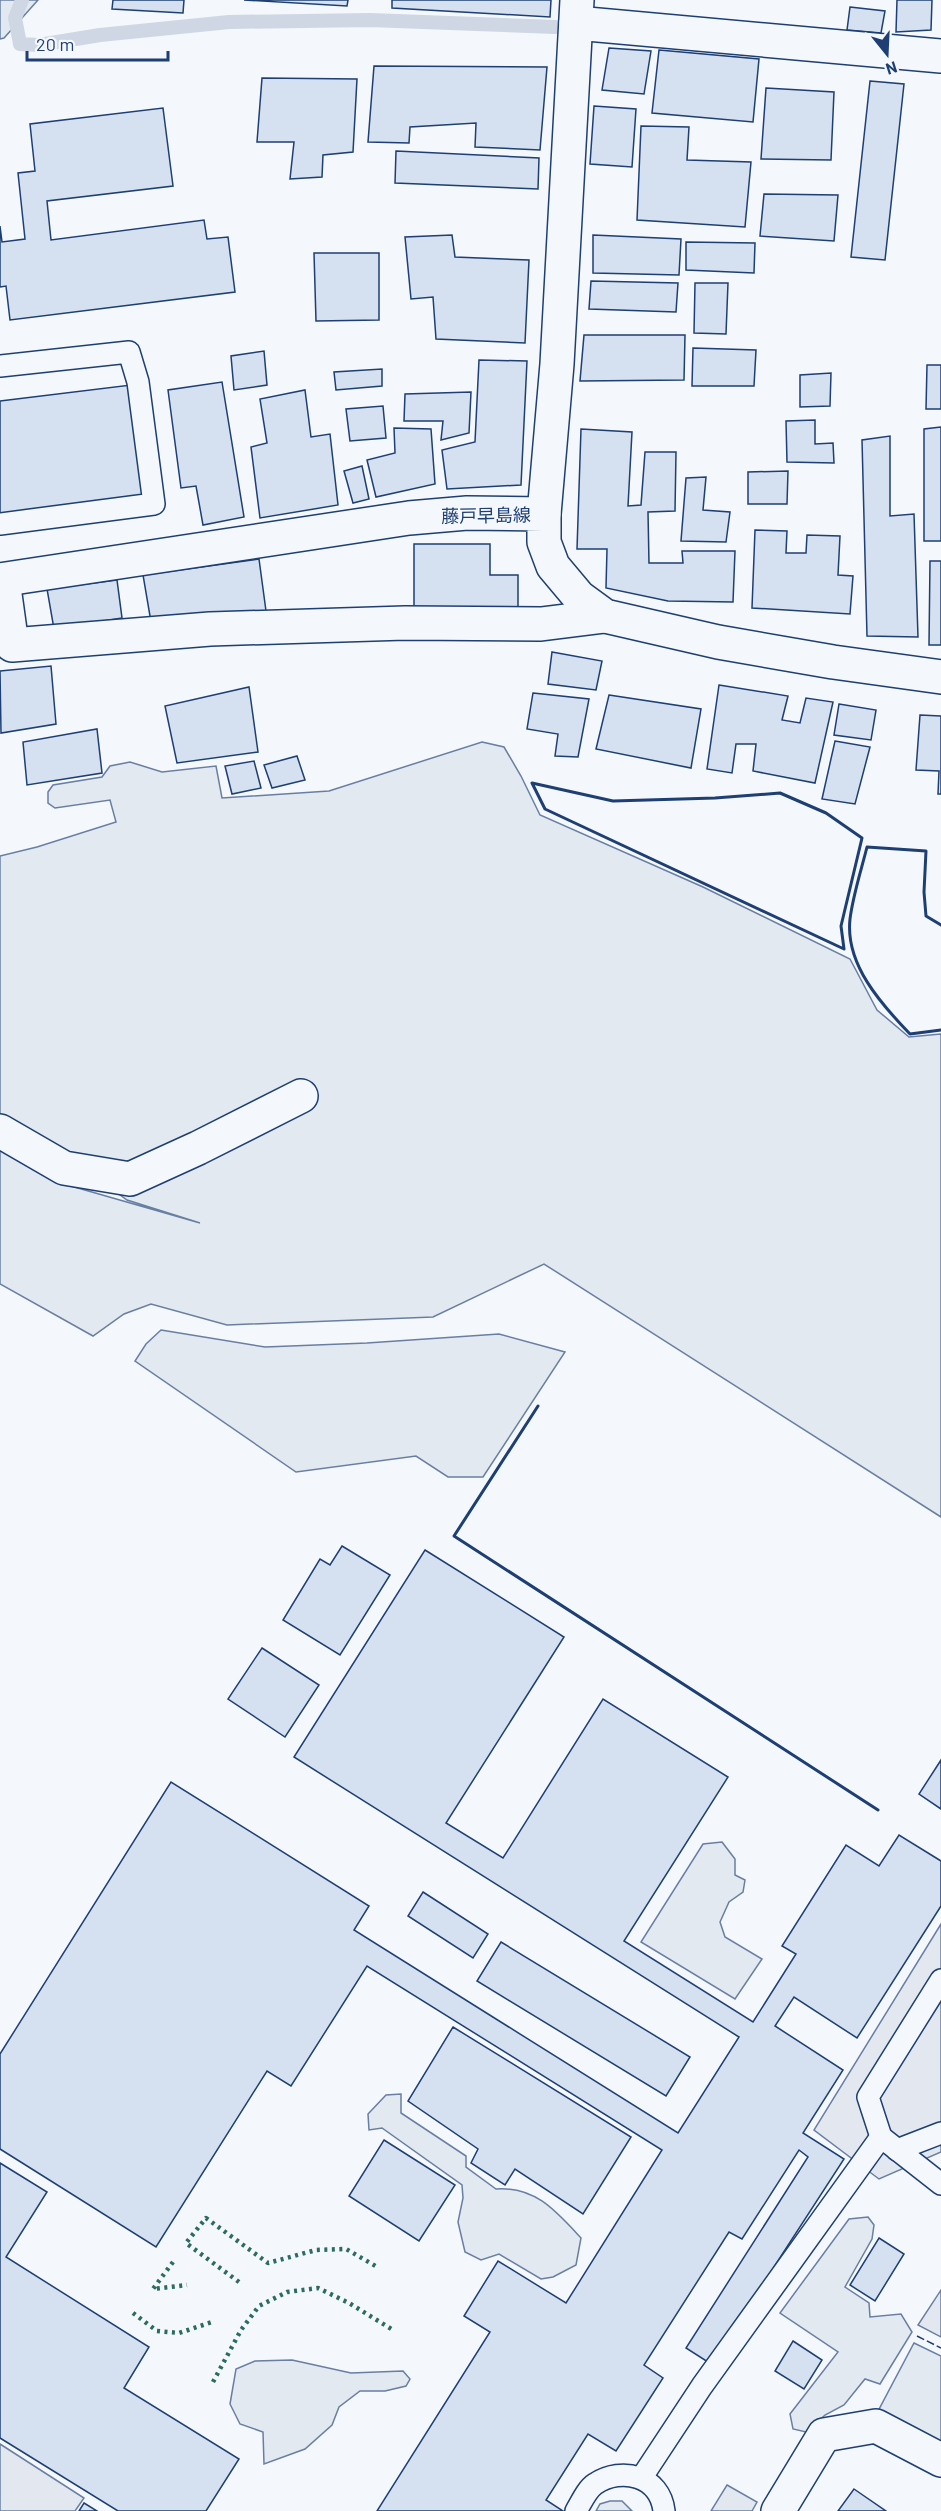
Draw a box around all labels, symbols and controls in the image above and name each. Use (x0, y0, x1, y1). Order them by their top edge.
scale bar (27, 24, 168, 62)
north arrow (857, 24, 917, 84)
text: 20 m (36, 33, 74, 55)
text: N (884, 58, 900, 79)
street label: 藤戸早島線 (441, 503, 531, 527)

